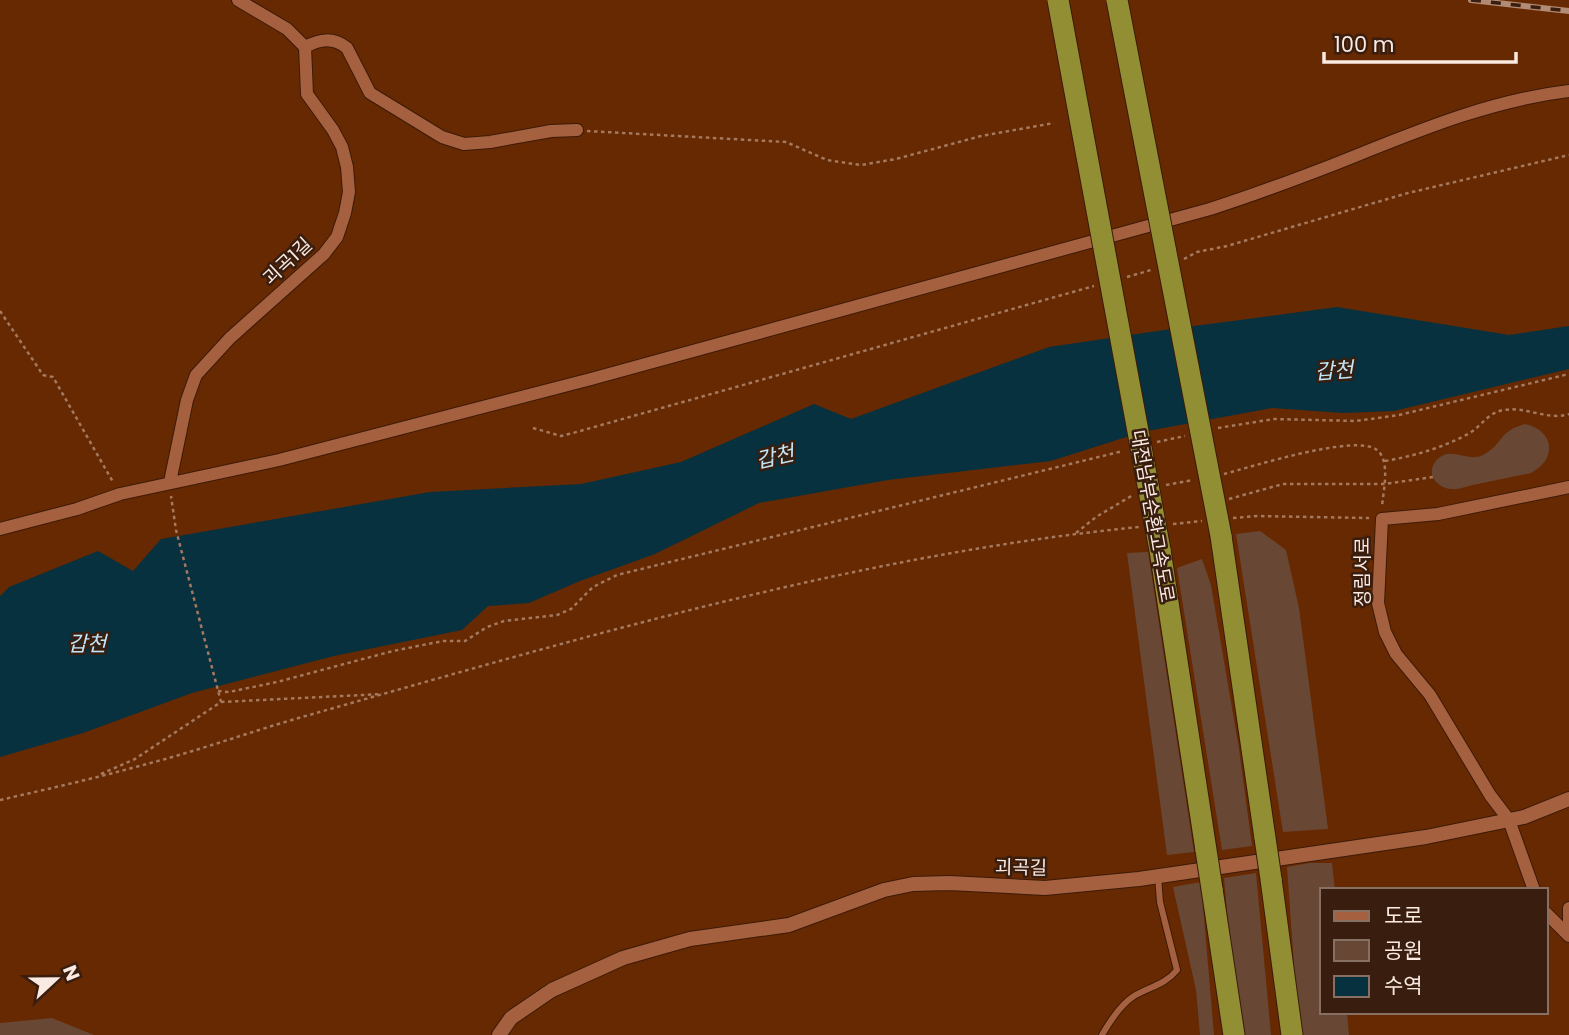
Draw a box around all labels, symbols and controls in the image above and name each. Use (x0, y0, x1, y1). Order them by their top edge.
scale bar (1324, 21, 1516, 65)
text: 100 m (1334, 30, 1394, 59)
street label: 괴곡1길 (257, 232, 318, 291)
water label: 갑천 (1314, 355, 1357, 386)
street label: 대전남부순환고속도로 (1124, 428, 1181, 605)
water label: 갑천 (753, 437, 800, 475)
street label: 정림서로 (1349, 537, 1376, 607)
water label: 갑천 (68, 629, 109, 658)
street label: 괴곡길 (995, 854, 1047, 881)
legend (1320, 888, 1548, 1014)
text: 도로 (1384, 901, 1423, 930)
text: 공원 (1384, 936, 1423, 965)
north arrow (21, 944, 91, 1014)
text: N (56, 961, 86, 985)
text: 수역 (1384, 971, 1423, 1000)

